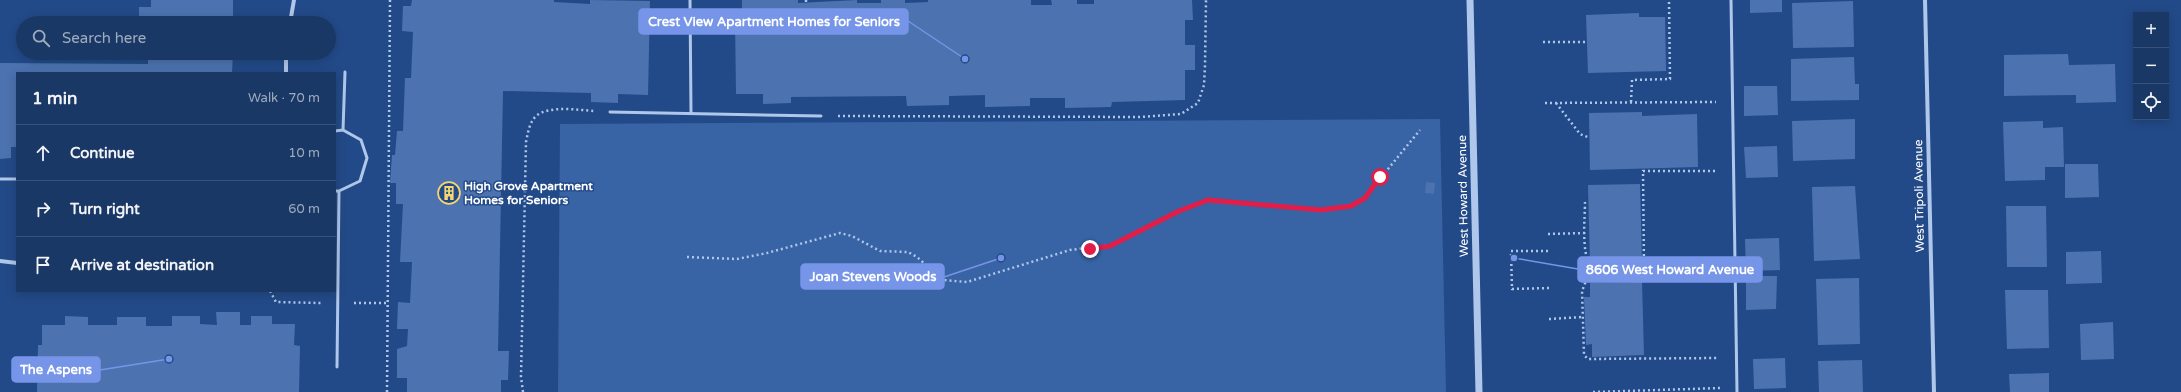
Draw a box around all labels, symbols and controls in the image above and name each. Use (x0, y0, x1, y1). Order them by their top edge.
callout: Crest View Apartment Homes for Seniors (639, 9, 908, 34)
map controls (2133, 12, 2169, 120)
button: + (2133, 12, 2169, 48)
text: Crest View Apartment Homes for Seniors (648, 14, 900, 30)
search box (16, 16, 336, 60)
icon: search (30, 27, 52, 49)
text: Search here (62, 29, 146, 47)
button: − (2133, 48, 2169, 84)
button: locate (2133, 84, 2169, 120)
text: 1 min (32, 88, 77, 109)
text: Walk · 70 m (248, 90, 320, 106)
street label: West Howard Avenue (1455, 135, 1471, 257)
street label: West Tripoli Avenue (1911, 139, 1927, 253)
icon: ahead (32, 142, 54, 164)
text: Continue (70, 144, 134, 162)
text: 10 m (288, 145, 320, 161)
route start (1371, 168, 1389, 186)
place label: High Grove Apartment Homes for Seniors (464, 179, 593, 207)
building icon: High Grove Apartment Homes for Seniors (436, 180, 462, 206)
icon: right (32, 198, 54, 220)
text: Turn right (70, 200, 140, 218)
text: 60 m (288, 201, 320, 217)
route end (1081, 240, 1099, 258)
icon: arrive (32, 254, 54, 276)
text: Arrive at destination (70, 256, 214, 274)
callout: 8606 West Howard Avenue (1578, 257, 1762, 282)
text: 8606 West Howard Avenue (1586, 262, 1755, 278)
callout: Joan Stevens Woods (801, 264, 944, 289)
text: Joan Stevens Woods (809, 269, 936, 285)
callout: The Aspens (12, 357, 100, 382)
text: The Aspens (19, 362, 92, 378)

